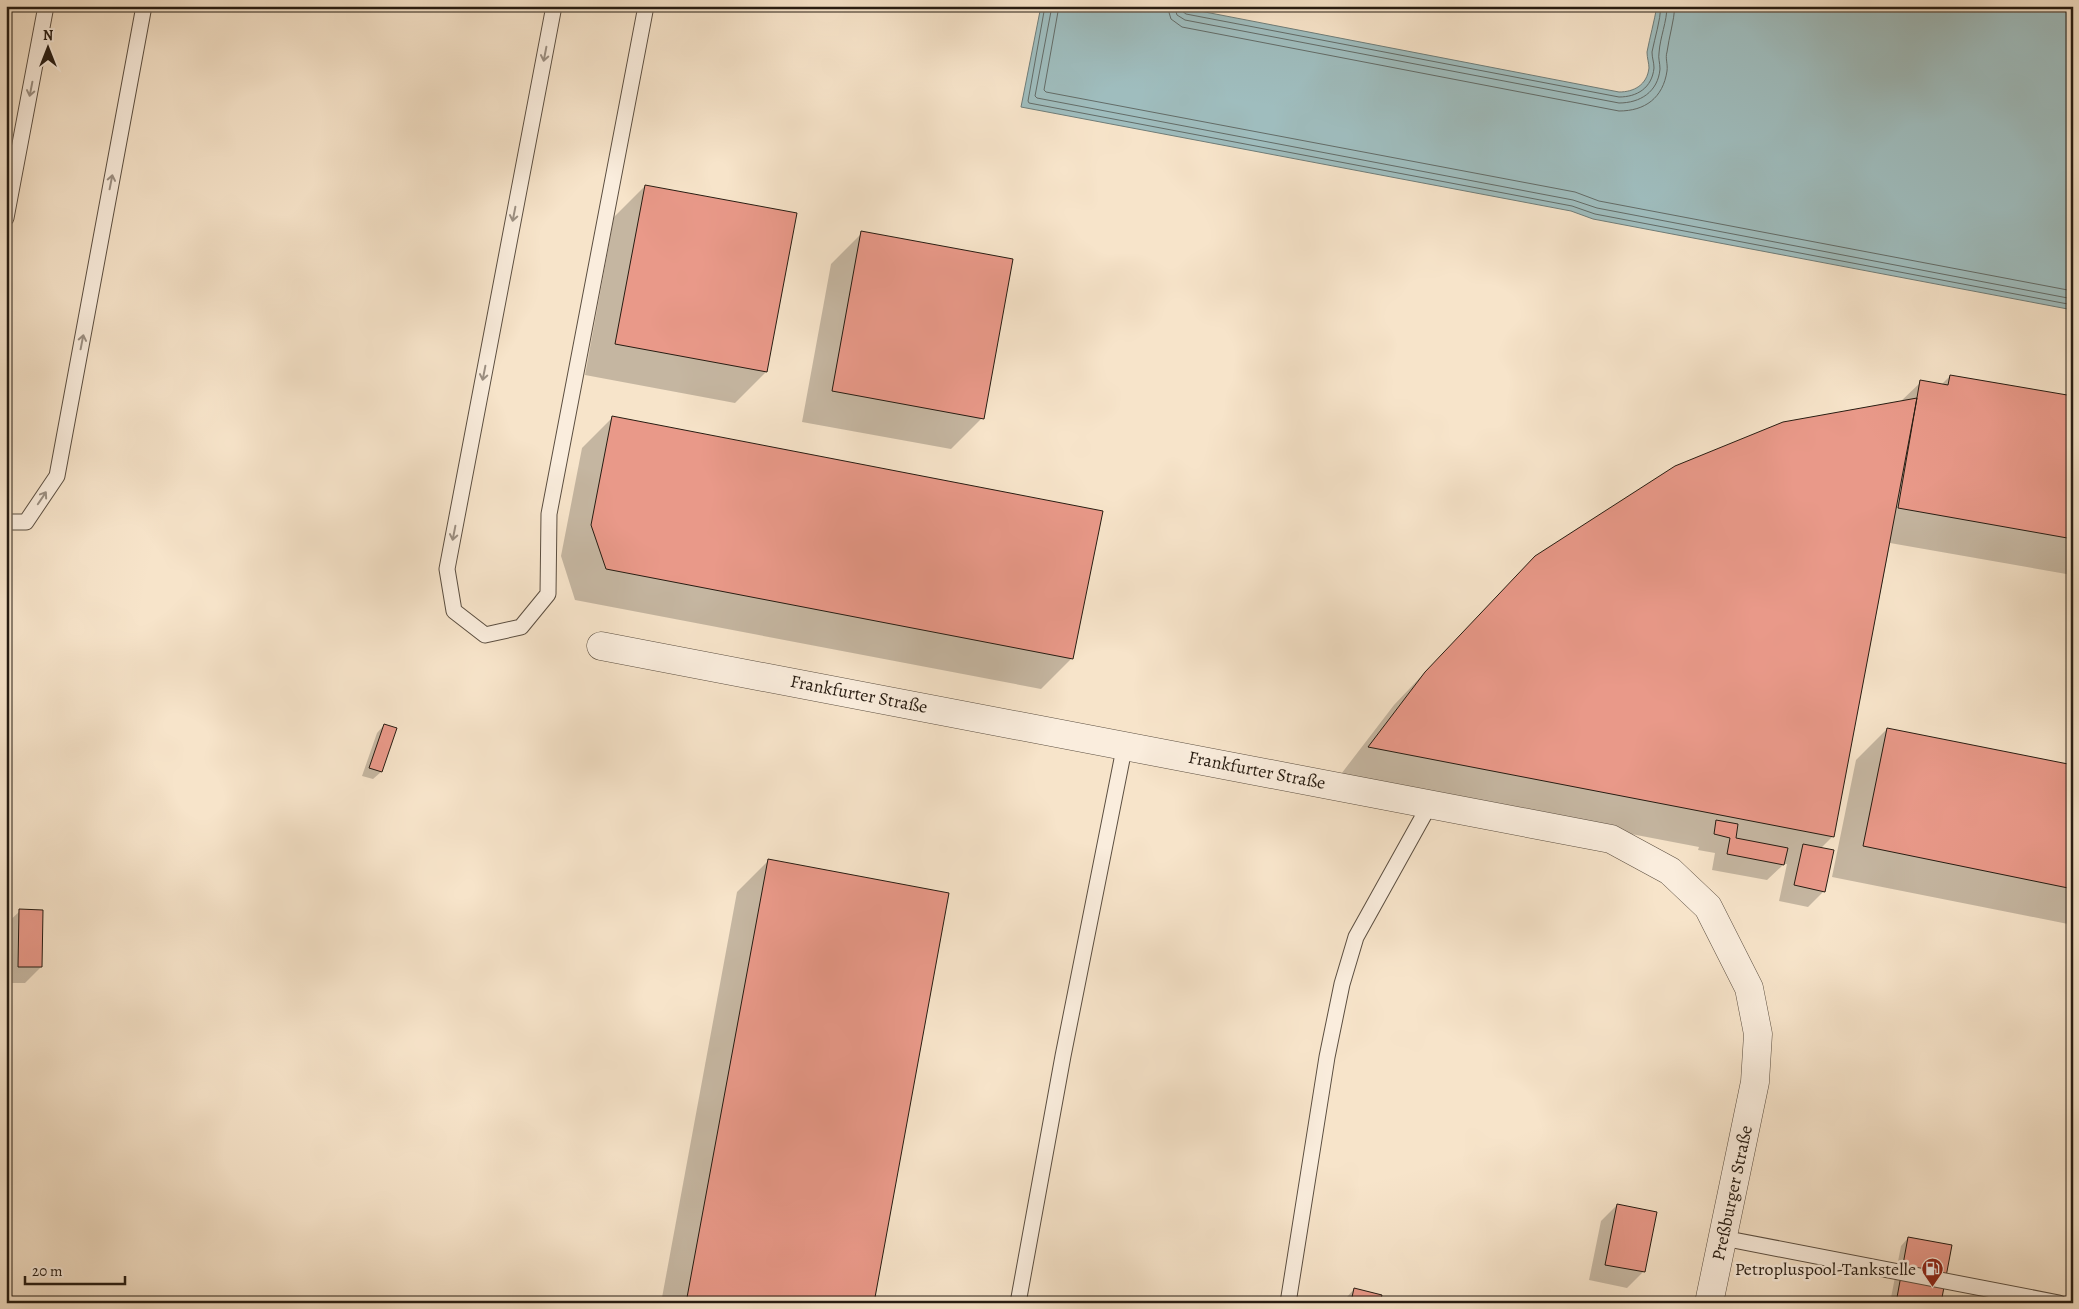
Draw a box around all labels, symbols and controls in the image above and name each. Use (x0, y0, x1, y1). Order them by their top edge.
north arrow (22, 22, 72, 72)
text: N (43, 26, 53, 45)
one-way arrow (539, 46, 549, 62)
one-way arrow (25, 80, 35, 96)
one-way arrow (107, 175, 117, 191)
one-way arrow (509, 205, 519, 221)
one-way arrow (77, 335, 87, 351)
one-way arrow (479, 365, 488, 381)
one-way arrow (37, 491, 47, 505)
one-way arrow (448, 525, 458, 541)
street label: Frankfurter Straße (788, 669, 930, 719)
street label: Frankfurter Straße (1186, 745, 1328, 795)
street label: Preßburger Straße (1706, 1123, 1758, 1263)
scale bar (25, 1254, 125, 1286)
place label: Petropluspool-Tankstelle (1735, 1257, 1916, 1281)
fuel station icon: Petropluspool-Tankstelle (1920, 1257, 1944, 1288)
text: 20 m (32, 1261, 63, 1281)

